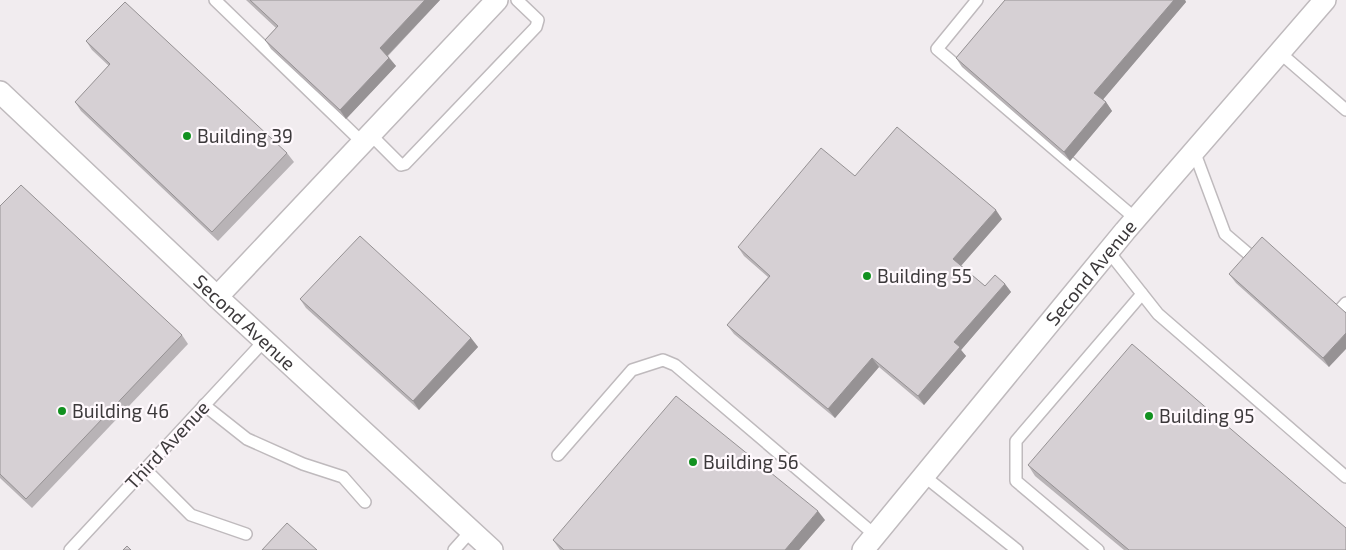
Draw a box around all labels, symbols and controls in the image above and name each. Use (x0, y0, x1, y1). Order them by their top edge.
place label: Building 39 (197, 124, 293, 147)
marker: Building 39 (181, 130, 193, 142)
street label: Second Avenue (1040, 215, 1141, 330)
place label: Building 55 (877, 264, 972, 287)
street label: Second Avenue (189, 269, 301, 375)
marker: Building 55 (861, 270, 873, 282)
street label: Third Avenue (120, 396, 213, 494)
place label: Building 46 (72, 399, 169, 422)
place label: Building 95 (1159, 404, 1255, 427)
marker: Building 46 (56, 405, 68, 417)
marker: Building 95 (1143, 410, 1155, 422)
place label: Building 56 (703, 450, 799, 473)
marker: Building 56 (687, 456, 699, 468)

